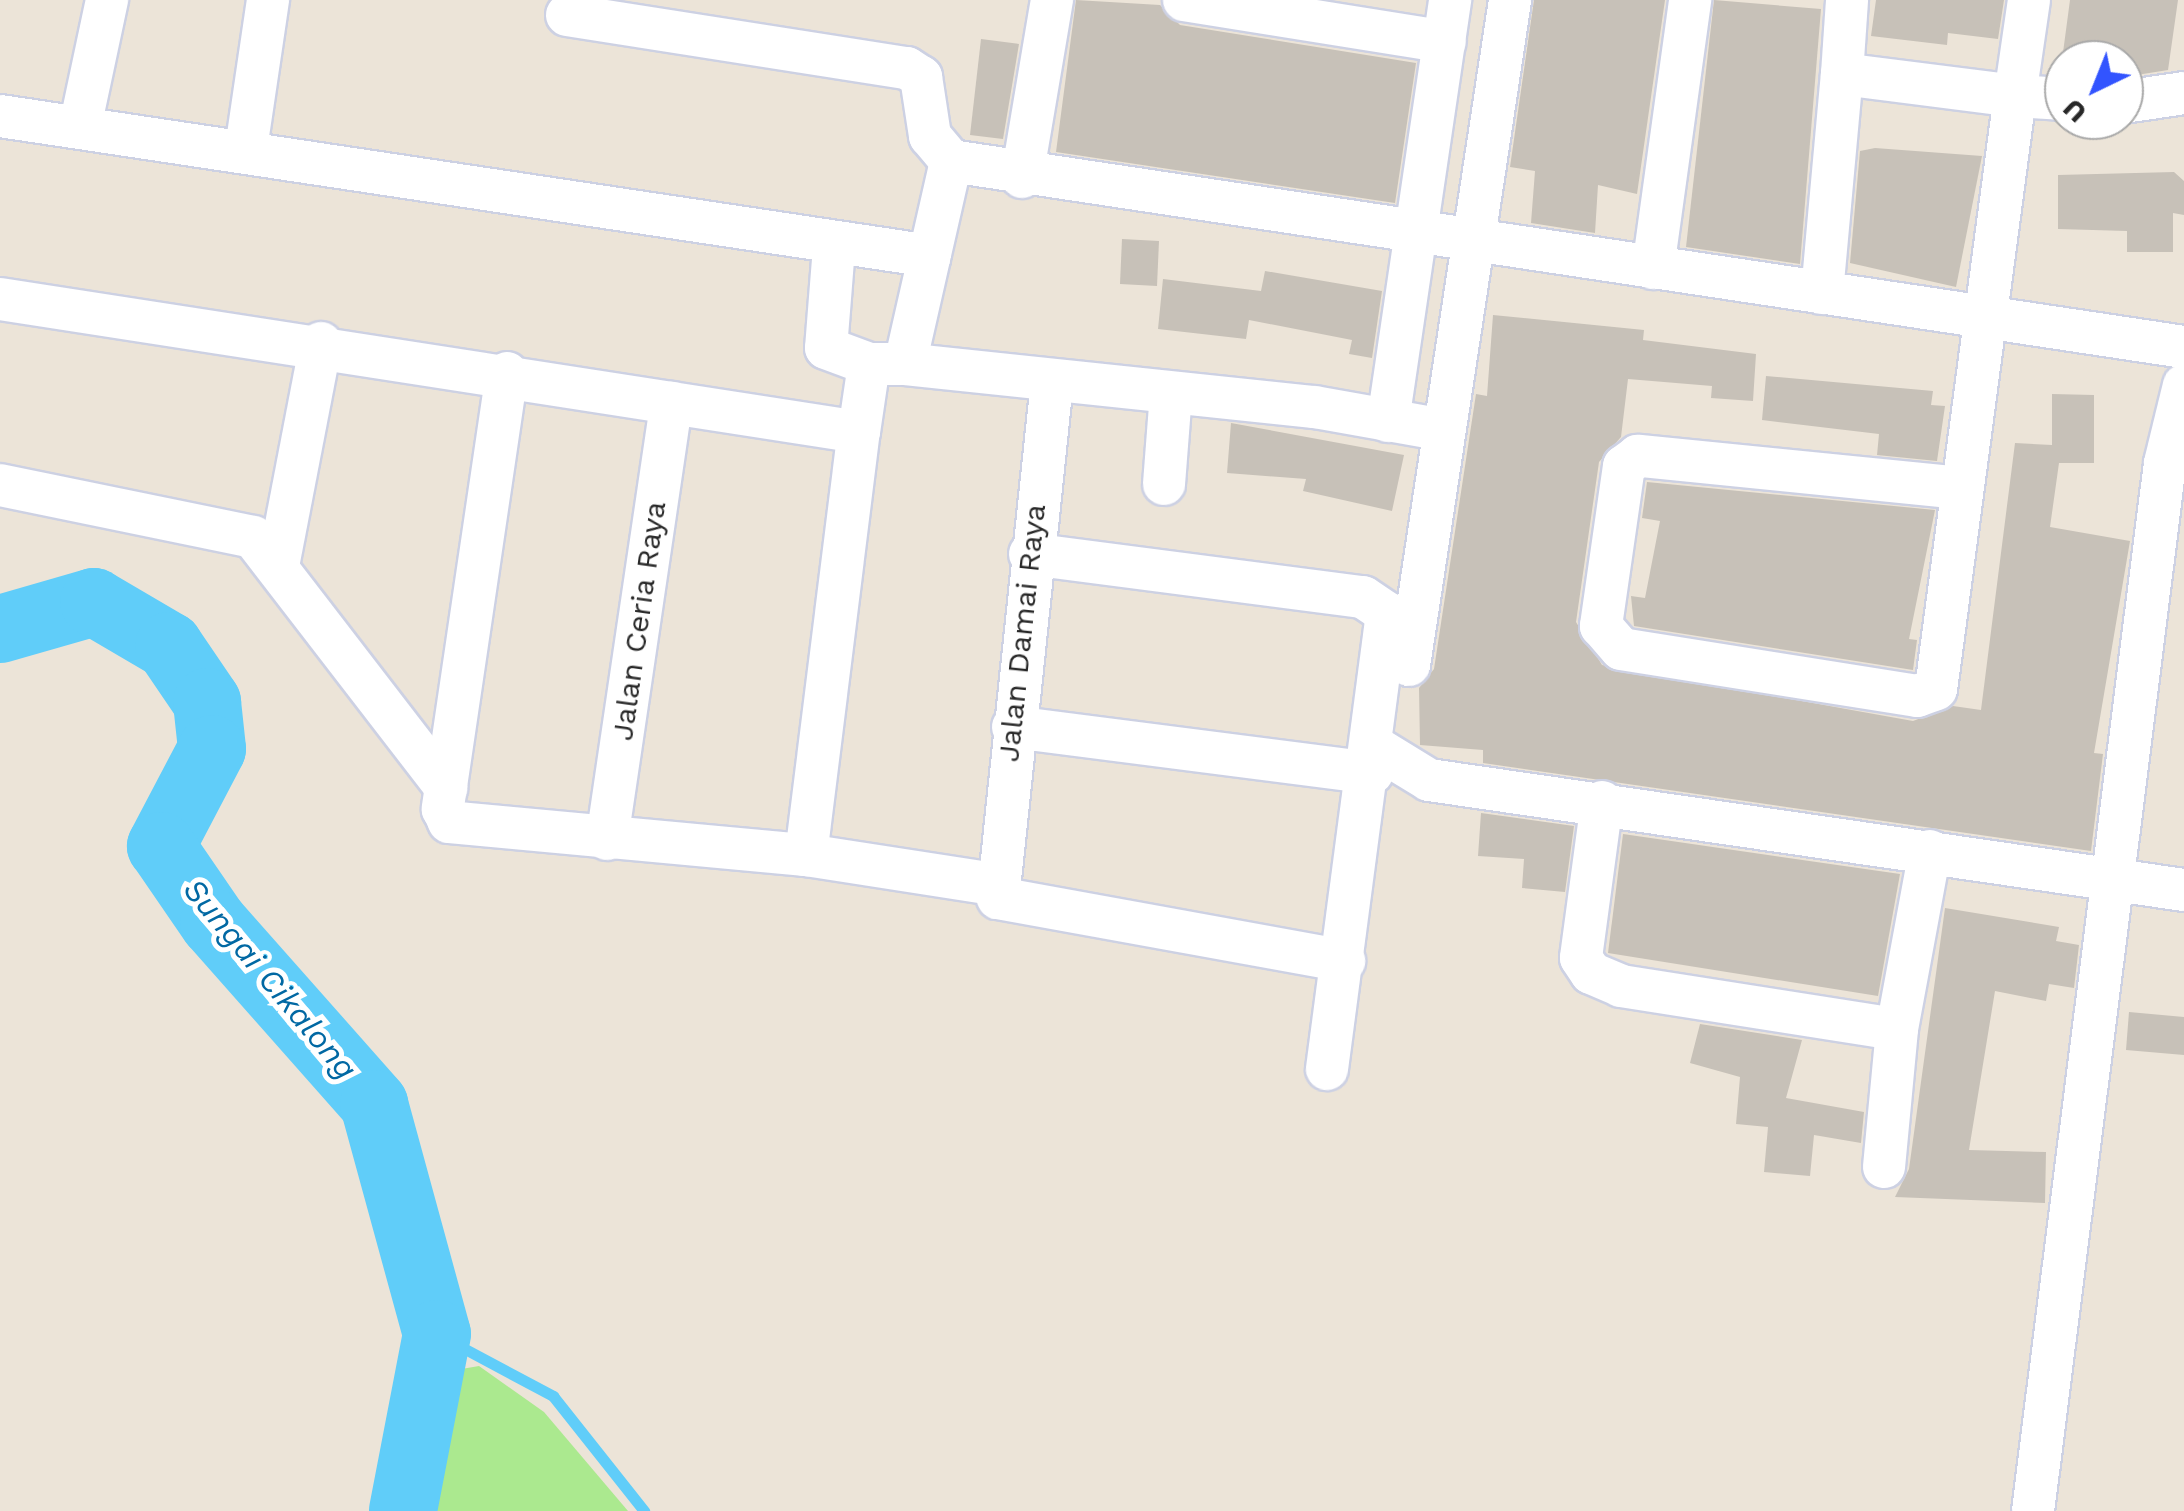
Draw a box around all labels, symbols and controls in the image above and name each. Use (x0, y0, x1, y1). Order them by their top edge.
north arrow (2044, 40, 2144, 140)
text: U (2056, 92, 2093, 130)
street label: Jalan Ceria Raya (604, 499, 674, 743)
street label: Jalan Damai Raya (991, 502, 1053, 764)
water label: Sungai Cikalong (175, 871, 365, 1087)

